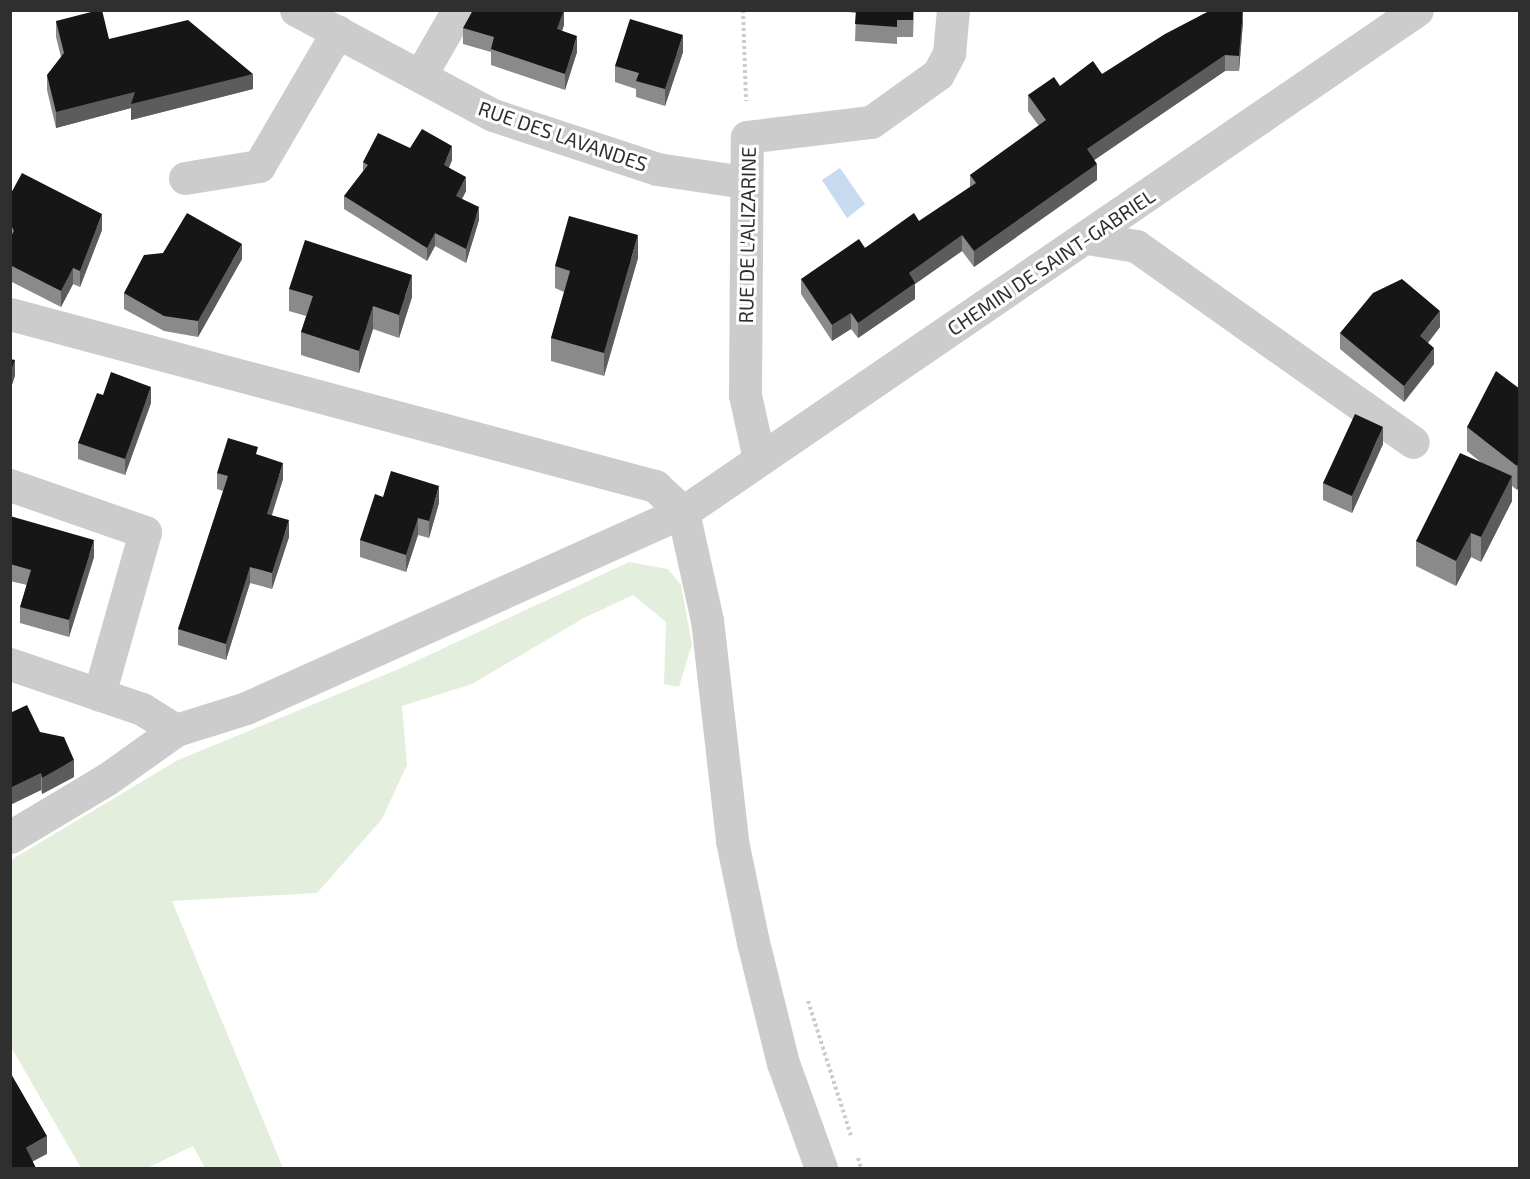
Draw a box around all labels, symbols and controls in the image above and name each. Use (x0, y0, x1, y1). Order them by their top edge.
street label: RUE DES LAVANDES (475, 96, 651, 176)
street label: RUE DE L'ALIZARINE (733, 146, 761, 324)
street label: CHEMIN DE SAINT-GABRIEL (943, 183, 1159, 341)

